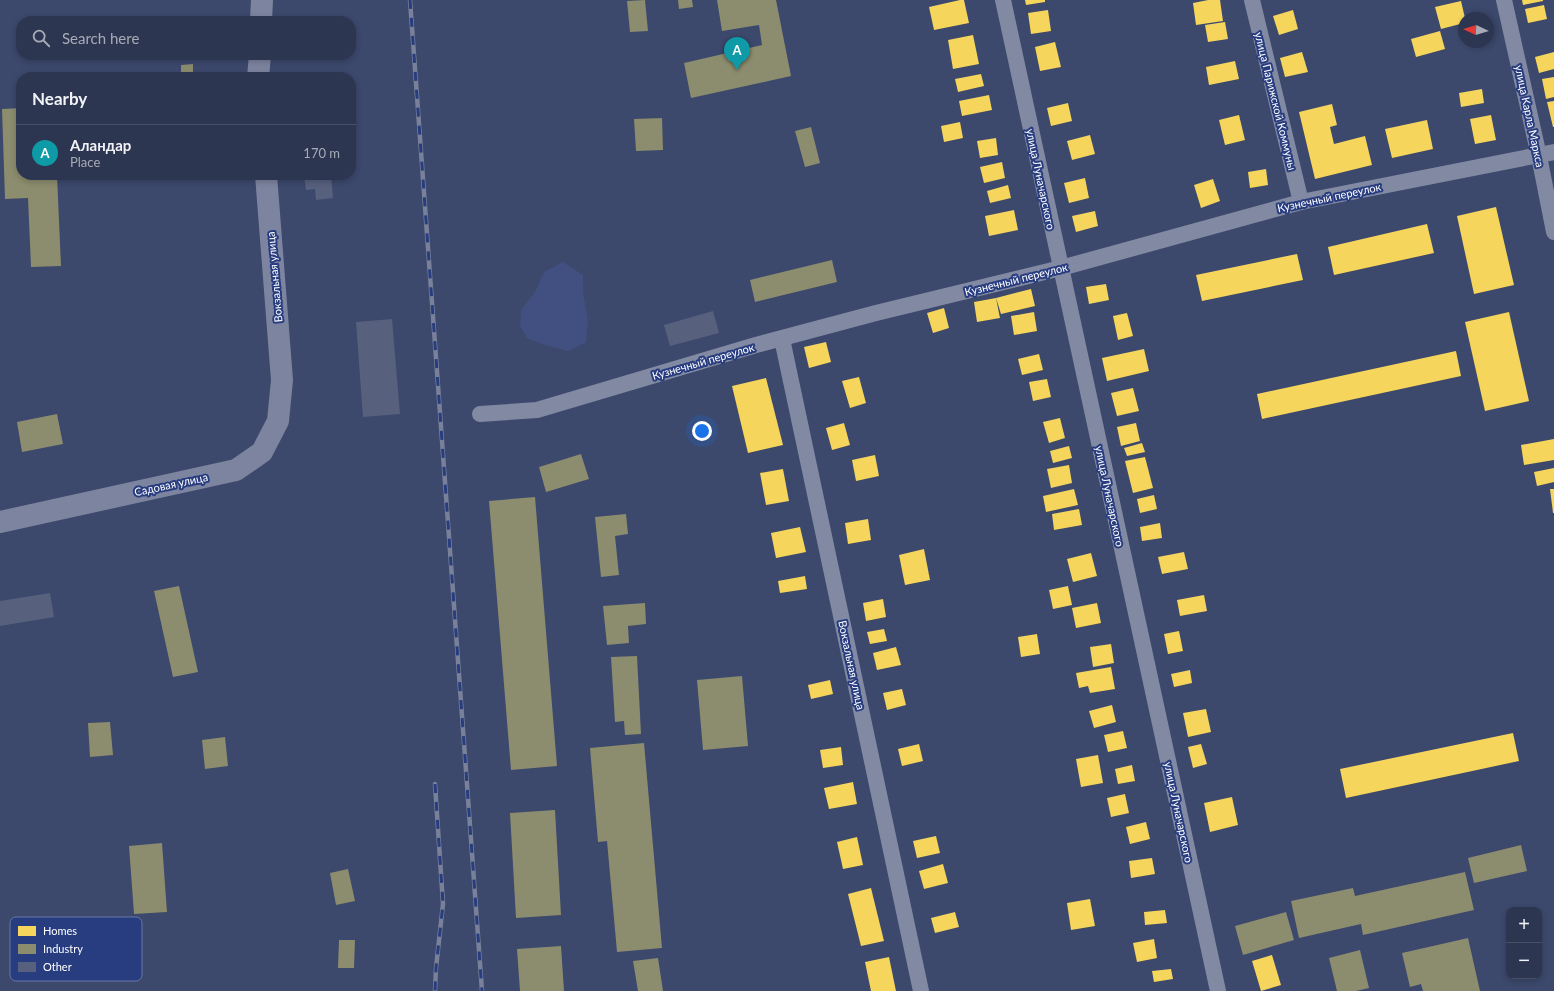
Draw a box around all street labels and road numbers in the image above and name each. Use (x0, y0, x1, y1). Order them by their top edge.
street label: улица Парижской Коммуны (1253, 31, 1299, 171)
street label: улица Карла Маркса (1513, 64, 1547, 168)
street label: улица Луначарского (1024, 127, 1058, 231)
street label: Кузнечный переулок (1276, 180, 1382, 214)
street label: Вокзальная улица (264, 231, 284, 323)
street label: Кузнечный переулок (963, 260, 1069, 298)
street label: Кузнечный переулок (650, 340, 756, 382)
street label: улица Луначарского (1093, 444, 1127, 548)
street label: Садовая улица (133, 470, 209, 498)
street label: Вокзальная улица (836, 619, 868, 711)
street label: улица Луначарского (1162, 760, 1196, 864)

